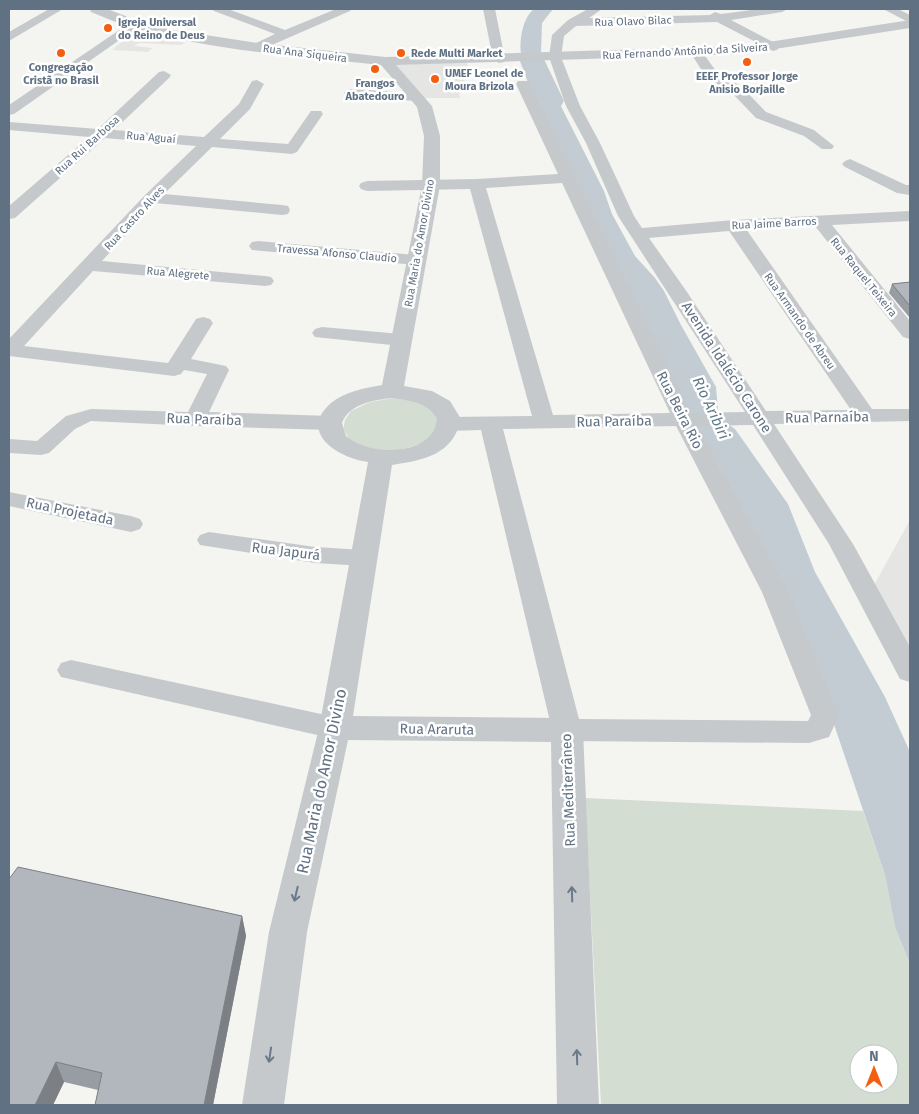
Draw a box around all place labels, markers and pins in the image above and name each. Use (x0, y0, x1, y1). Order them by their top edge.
place label: Igreja Universal do Reino de Deus (118, 16, 206, 42)
marker: Igreja Universal do Reino de Deus (102, 22, 114, 34)
marker: Congregação Cristã no Brasil (55, 47, 67, 59)
marker: Rede Multi Market (395, 47, 407, 59)
place label: Rede Multi Market (411, 47, 503, 60)
marker: EEEF Professor Jorge Anisio Borjaille (741, 56, 753, 68)
place label: Congregação Cristã no Brasil (23, 61, 100, 87)
marker: Frangos Abatedouro (369, 63, 381, 75)
place label: UMEF Leonel de Moura Brizola (445, 67, 523, 93)
place label: EEEF Professor Jorge Anisio Borjaille (696, 70, 798, 96)
marker: UMEF Leonel de Moura Brizola (429, 73, 441, 85)
place label: Frangos Abatedouro (345, 77, 405, 103)

